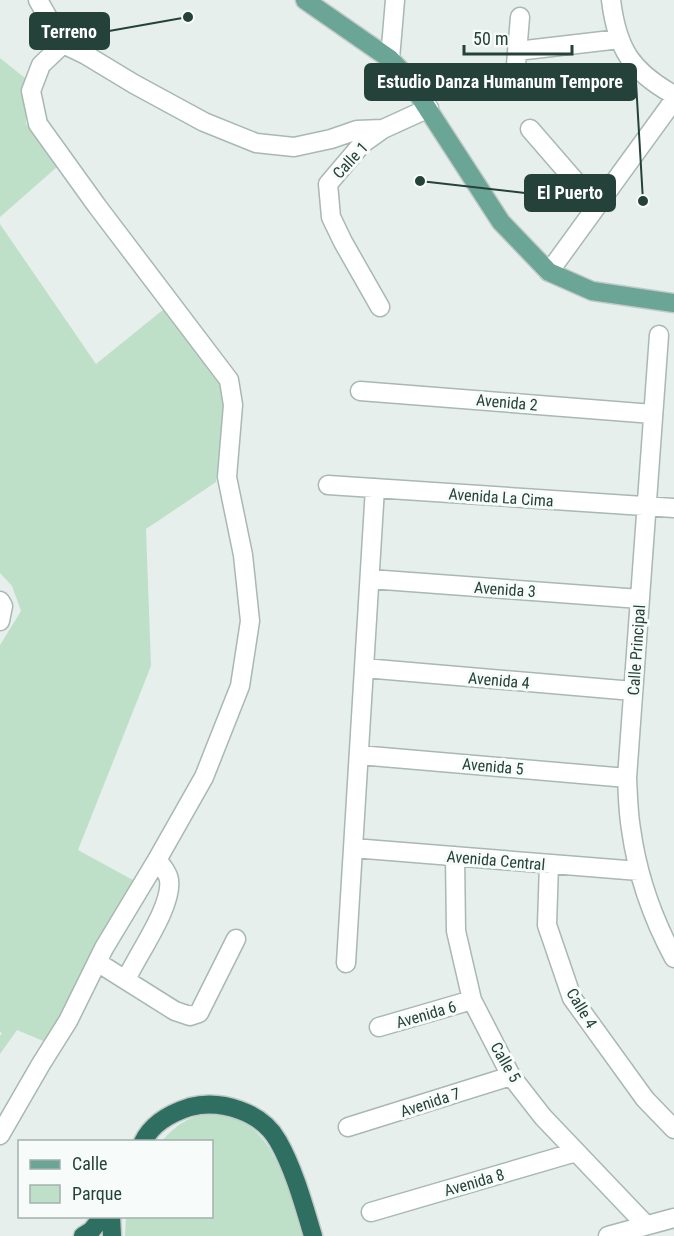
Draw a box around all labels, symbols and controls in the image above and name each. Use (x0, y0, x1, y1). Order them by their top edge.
callout: Terreno (30, 13, 109, 49)
scale bar (464, 18, 572, 56)
text: Terreno (41, 21, 97, 42)
text: 50 m (473, 28, 508, 49)
callout: Estudio Danza Humanum Tempore (365, 64, 636, 100)
text: Estudio Danza Humanum Tempore (377, 71, 623, 92)
street label: Calle 1 (329, 138, 372, 183)
callout: El Puerto (525, 175, 615, 211)
text: El Puerto (537, 182, 603, 203)
street label: Avenida 2 (475, 390, 539, 415)
street label: Avenida La Cima (448, 484, 554, 511)
street label: Avenida 3 (474, 578, 536, 601)
street label: Calle Principal (624, 604, 649, 696)
street label: Avenida 4 (467, 668, 531, 693)
street label: Avenida 5 (461, 754, 525, 779)
street label: Avenida Central (446, 847, 546, 874)
street label: Calle 4 (562, 985, 601, 1032)
street label: Avenida 6 (394, 997, 458, 1032)
street label: Calle 5 (487, 1039, 525, 1086)
street label: Avenida 7 (398, 1084, 463, 1121)
legend (18, 1140, 213, 1218)
text: Calle (72, 1153, 108, 1174)
street label: Avenida 8 (442, 1165, 506, 1200)
text: Parque (72, 1183, 122, 1204)

